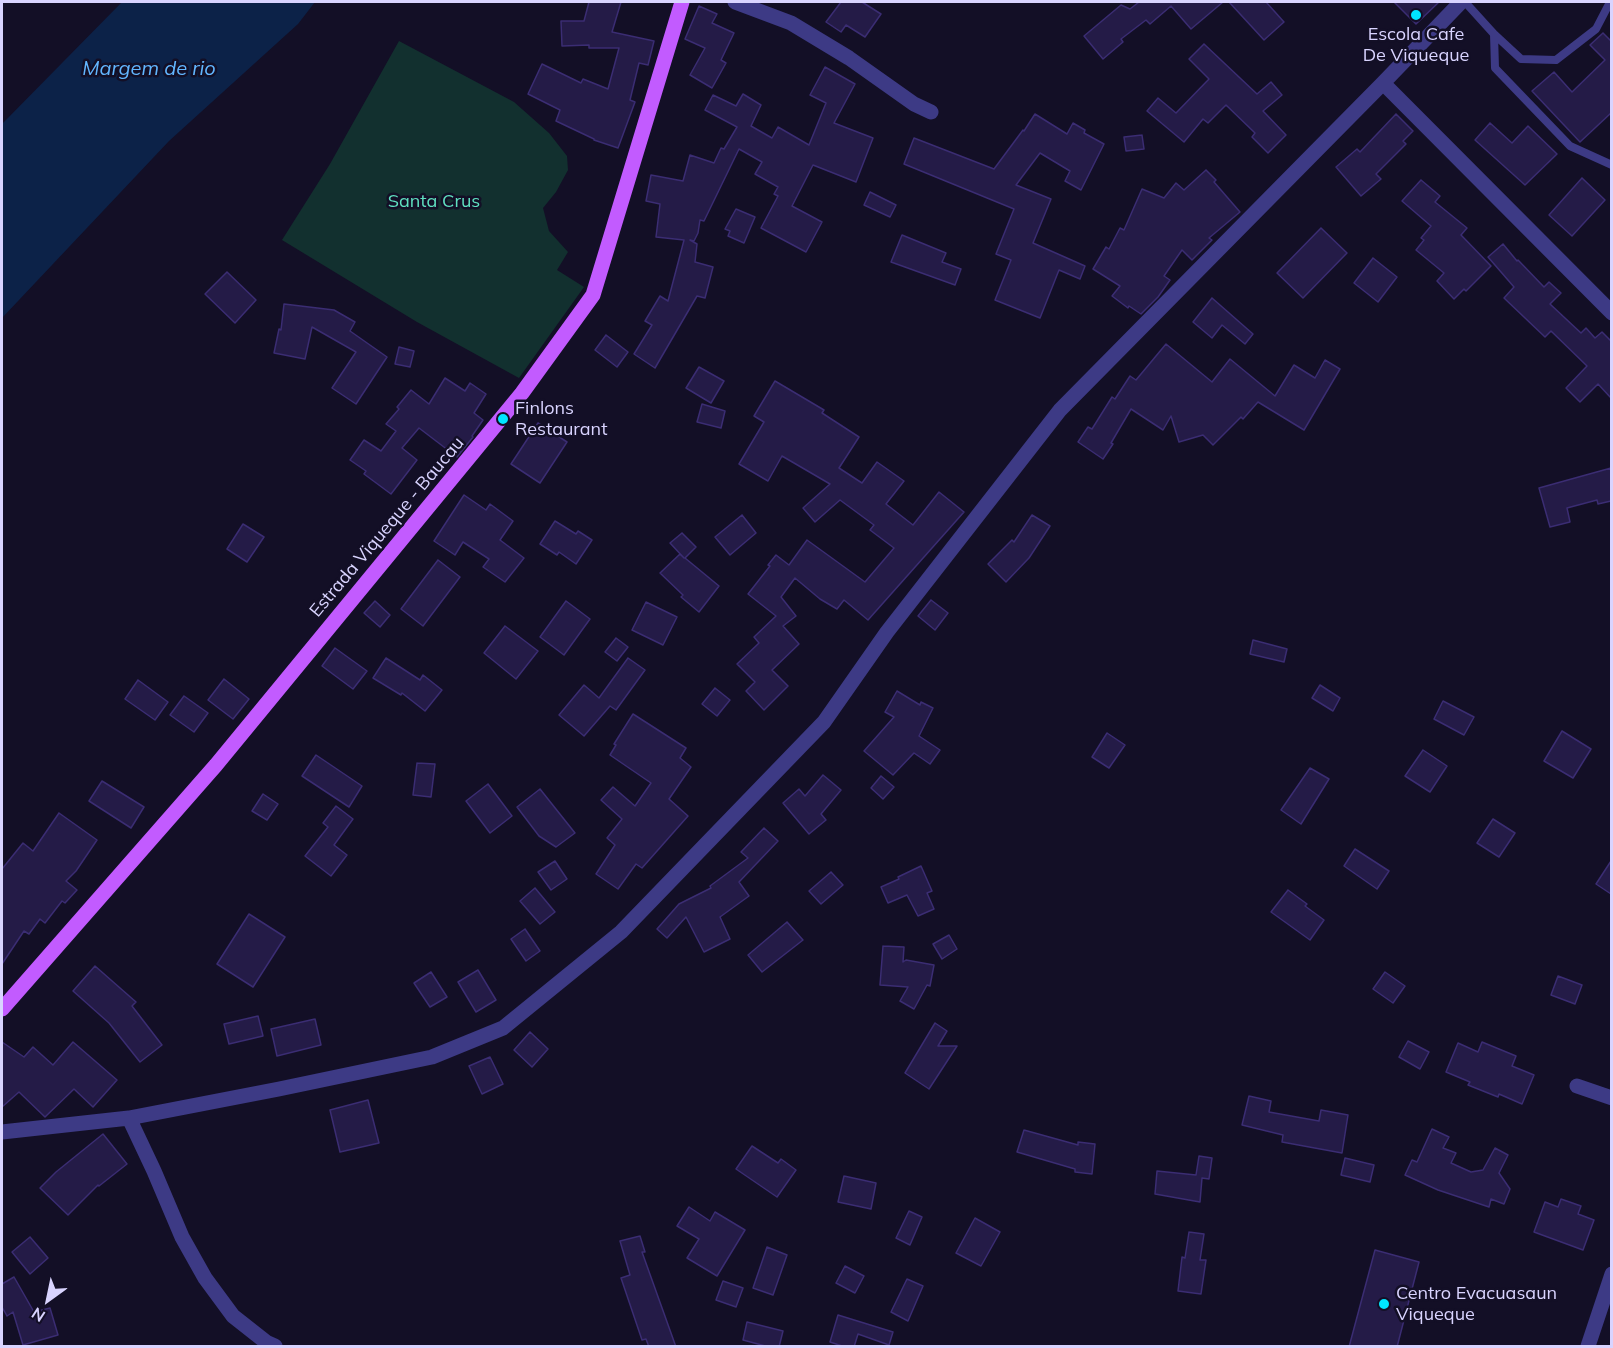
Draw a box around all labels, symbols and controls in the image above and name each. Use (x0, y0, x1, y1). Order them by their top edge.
marker: Escola Cafe De Viqueque (1409, 8, 1423, 22)
place label: Escola Cafe De Viqueque (1363, 24, 1469, 66)
water label: Margem de rio (82, 57, 216, 81)
park label: Santa Crus (388, 191, 480, 213)
place label: Finlons Restaurant (515, 398, 607, 440)
marker: Finlons Restaurant (496, 412, 510, 426)
street label: Estrada Viqueque - Baucau (305, 433, 469, 621)
north arrow (18, 1270, 78, 1330)
place label: Centro Evacuasaun Viqueque (1396, 1283, 1557, 1326)
marker: Centro Evacuasaun Viqueque (1377, 1297, 1391, 1311)
text: N (28, 1303, 49, 1327)

